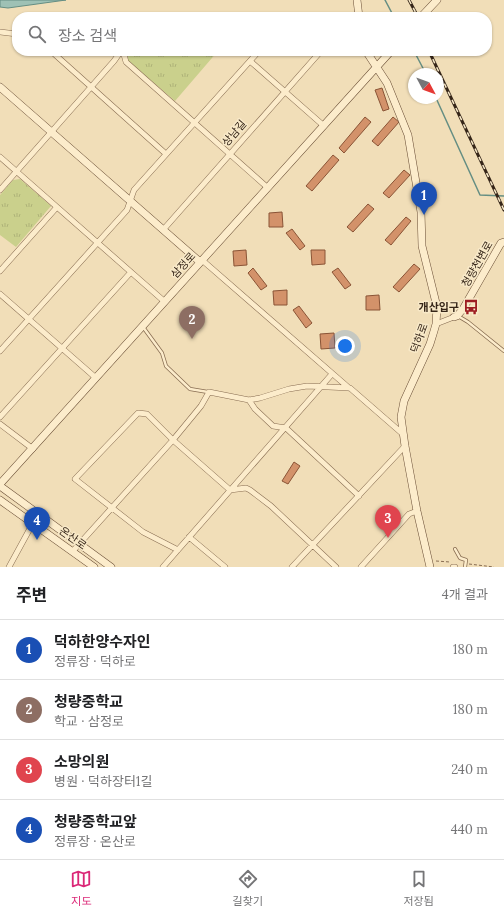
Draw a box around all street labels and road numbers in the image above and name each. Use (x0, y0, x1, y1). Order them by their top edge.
street label: 상남길 (219, 117, 249, 149)
street label: 청량천변로 (458, 239, 496, 289)
street label: 삼정로 (168, 249, 198, 281)
street label: 덕하로 (407, 321, 431, 355)
street label: 온산로 (57, 524, 89, 552)

